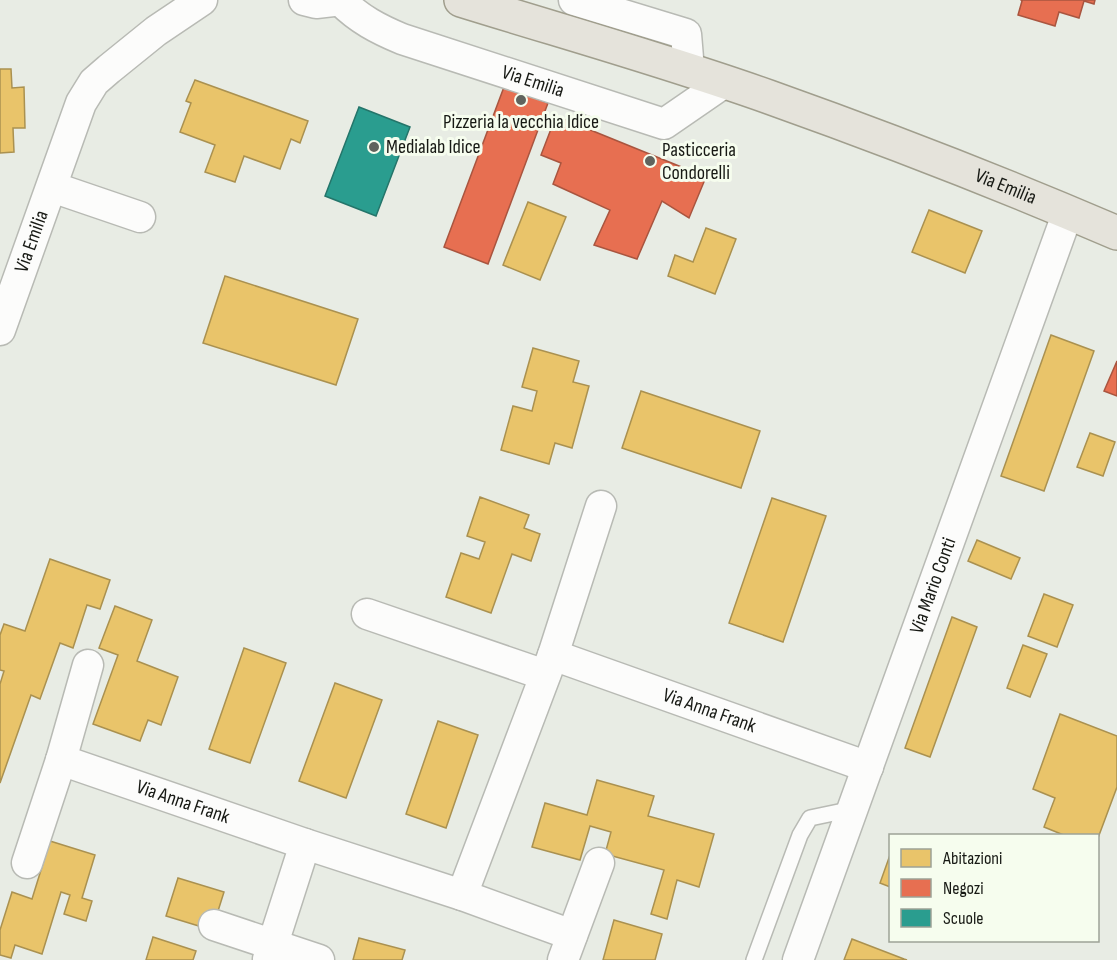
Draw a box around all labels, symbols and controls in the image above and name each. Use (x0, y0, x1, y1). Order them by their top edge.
street label: Via Emilia (499, 60, 567, 103)
marker: Pizzeria la vecchia Idice (514, 93, 528, 107)
place label: Pizzeria la vecchia Idice (443, 110, 599, 134)
place label: Medialab Idice (386, 135, 481, 159)
place label: Pasticceria Condorelli (662, 138, 736, 185)
marker: Medialab Idice (367, 140, 381, 154)
marker: Pasticceria Condorelli (643, 154, 657, 168)
street label: Via Emilia (972, 164, 1040, 210)
street label: Via Emilia (10, 207, 54, 276)
street label: Via Mario Conti (905, 534, 961, 637)
street label: Via Anna Frank (659, 683, 760, 738)
street label: Via Anna Frank (133, 775, 233, 829)
legend (889, 834, 1099, 942)
text: Abitazioni (942, 848, 1002, 869)
text: Negozi (943, 878, 984, 899)
text: Scuole (943, 908, 983, 929)

